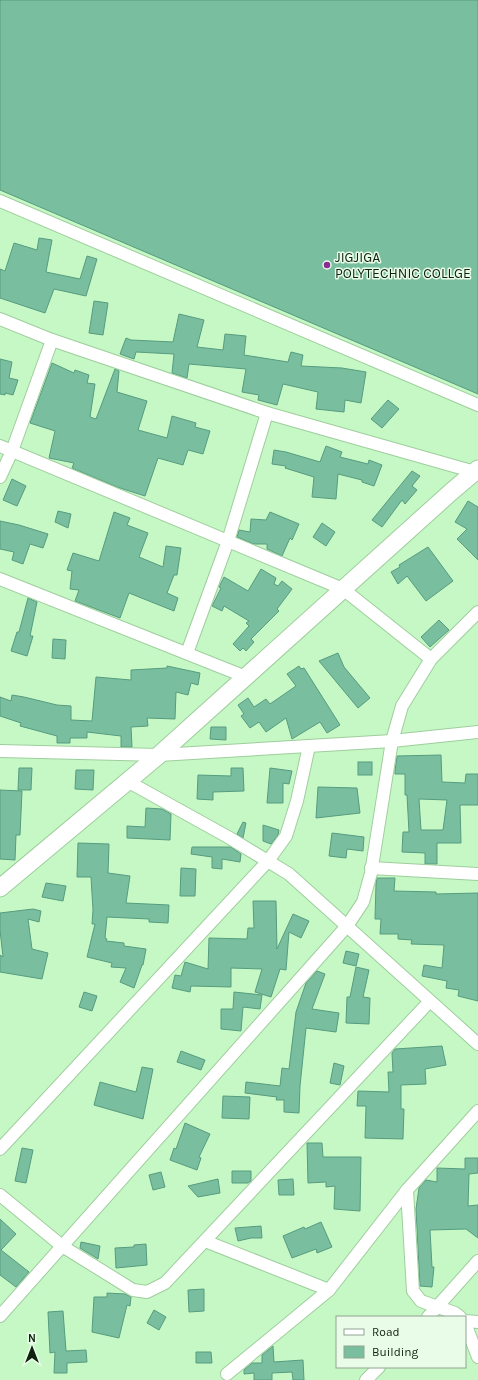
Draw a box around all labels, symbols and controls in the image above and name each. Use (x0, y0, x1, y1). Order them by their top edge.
place label: JIGJIGA POLYTECHNIC COLLGE (335, 249, 471, 282)
marker: JIGJIGA POLYTECHNIC COLLGE (322, 260, 332, 270)
legend (336, 1316, 466, 1368)
text: Road (372, 1325, 400, 1339)
north arrow (12, 1328, 52, 1368)
text: N (28, 1332, 36, 1345)
text: Building (372, 1345, 419, 1359)

